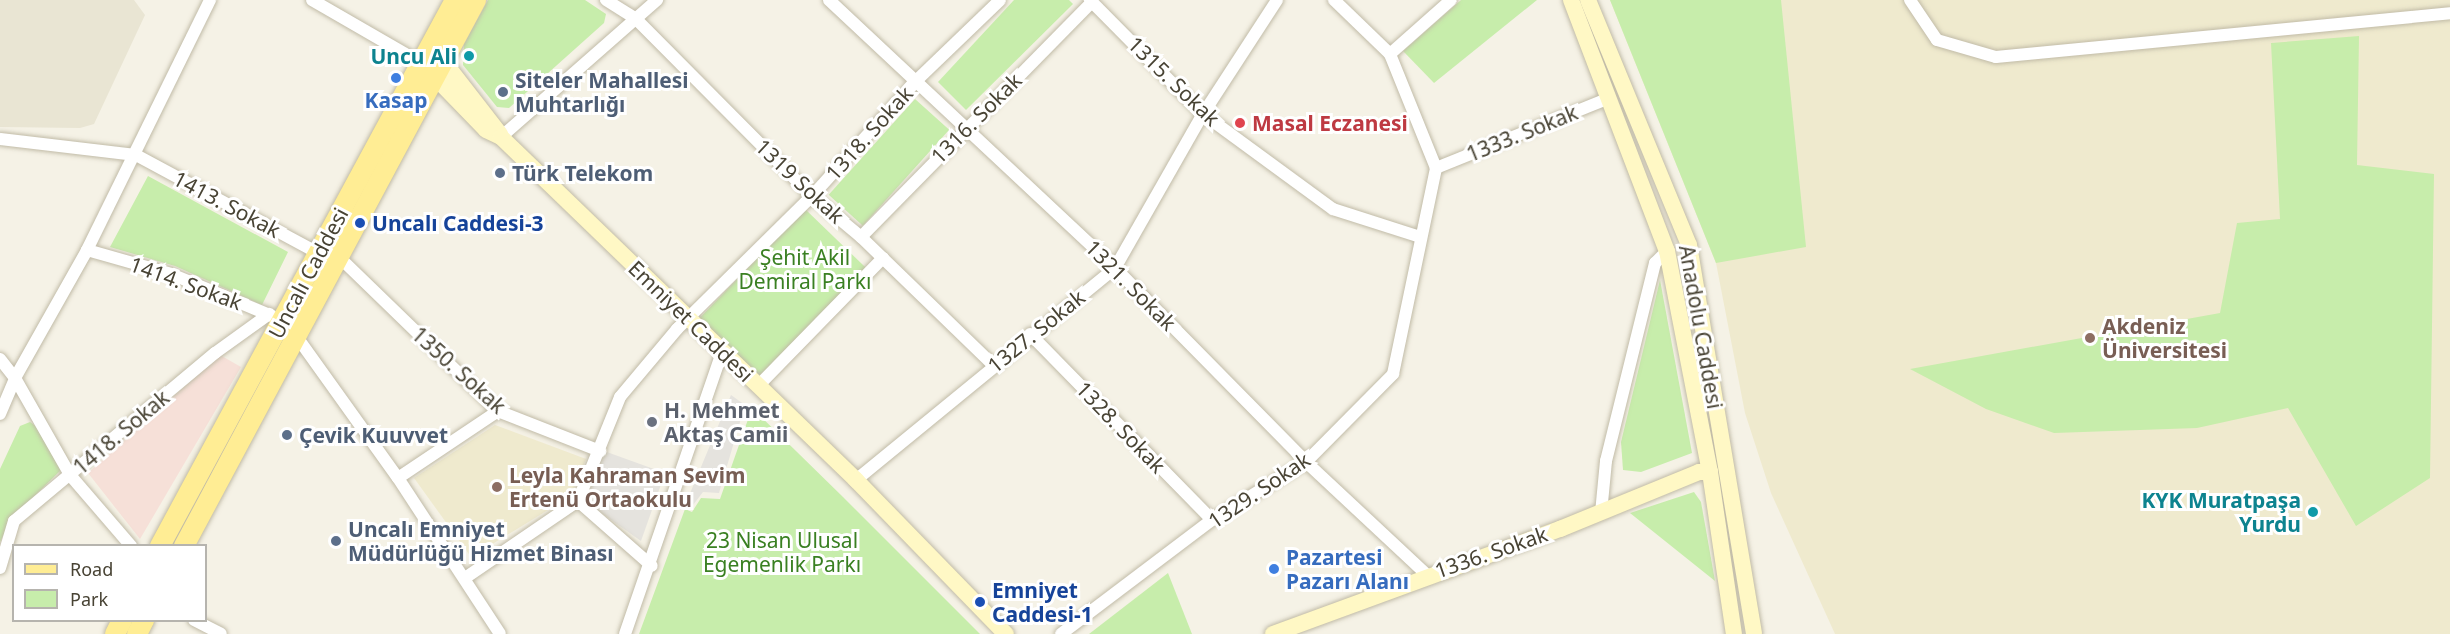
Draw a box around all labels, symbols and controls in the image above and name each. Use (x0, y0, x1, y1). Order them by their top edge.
street label: 1315. Sokak (1123, 31, 1225, 131)
place label: Uncu Ali (370, 43, 457, 69)
marker: Uncu Ali (462, 49, 476, 63)
place label: Siteler Mahallesi Muhtarlığı (515, 67, 689, 117)
street label: 1316. Sokak (926, 68, 1026, 168)
marker: Kasap (389, 71, 403, 85)
street label: 1318. Sokak (820, 81, 918, 185)
marker: Siteler Mahallesi Muhtarlığı (496, 85, 510, 99)
place label: Kasap (365, 87, 427, 113)
street label: 1333. Sokak (1463, 99, 1581, 167)
place label: Masal Eczanesi (1252, 110, 1408, 136)
marker: Masal Eczanesi (1233, 116, 1247, 130)
street label: 1319 Sokak (750, 134, 850, 228)
place label: Türk Telekom (512, 160, 653, 186)
street label: 1413. Sokak (169, 165, 285, 243)
marker: Türk Telekom (493, 166, 507, 180)
street label: Uncalı Caddesi (263, 203, 353, 343)
place label: Uncalı Caddesi-3 (372, 210, 544, 236)
marker: Uncalı Caddesi-3 (353, 216, 367, 230)
street label: 1321. Sokak (1081, 235, 1181, 335)
street label: Anadolu Caddesi (1674, 243, 1728, 411)
park label: Şehit Akil Demiral Parkı (739, 244, 871, 294)
street label: 1414. Sokak (126, 251, 246, 315)
street label: Emniyet Caddesi (623, 255, 759, 387)
street label: 1327. Sokak (982, 284, 1090, 378)
place label: Akdeniz Üniversitesi (2102, 313, 2227, 363)
street label: 1350. Sokak (407, 321, 511, 419)
marker: Akdeniz Üniversitesi (2083, 331, 2097, 345)
street label: 1328. Sokak (1071, 376, 1171, 478)
street label: 1418. Sokak (68, 385, 174, 479)
place label: H. Mehmet Aktaş Camii (664, 397, 788, 447)
marker: H. Mehmet Aktaş Camii (645, 415, 659, 429)
place label: Çevik Kuuvvet (299, 422, 448, 448)
marker: Çevik Kuuvvet (280, 428, 294, 442)
street label: 1329. Sokak (1203, 447, 1315, 533)
place label: Leyla Kahraman Sevim Ertenü Ortaokulu (509, 462, 745, 512)
marker: Leyla Kahraman Sevim Ertenü Ortaokulu (490, 480, 504, 494)
place label: KYK Muratpaşa Yurdu (2141, 487, 2301, 537)
marker: KYK Muratpaşa Yurdu (2306, 505, 2320, 519)
place label: Uncalı Emniyet Müdürlüğü Hizmet Binası (348, 516, 614, 566)
street label: 1336. Sokak (1431, 521, 1551, 583)
park label: 23 Nisan Ulusal Egemenlik Parkı (703, 527, 861, 577)
marker: Uncalı Emniyet Müdürlüğü Hizmet Binası (329, 534, 343, 548)
legend (12, 544, 207, 622)
place label: Pazartesi Pazarı Alanı (1286, 544, 1409, 594)
text: Road (70, 557, 113, 581)
marker: Pazartesi Pazarı Alanı (1267, 562, 1281, 576)
place label: Emniyet Caddesi-1 (992, 577, 1093, 627)
text: Park (70, 587, 108, 611)
marker: Emniyet Caddesi-1 (973, 595, 987, 609)

